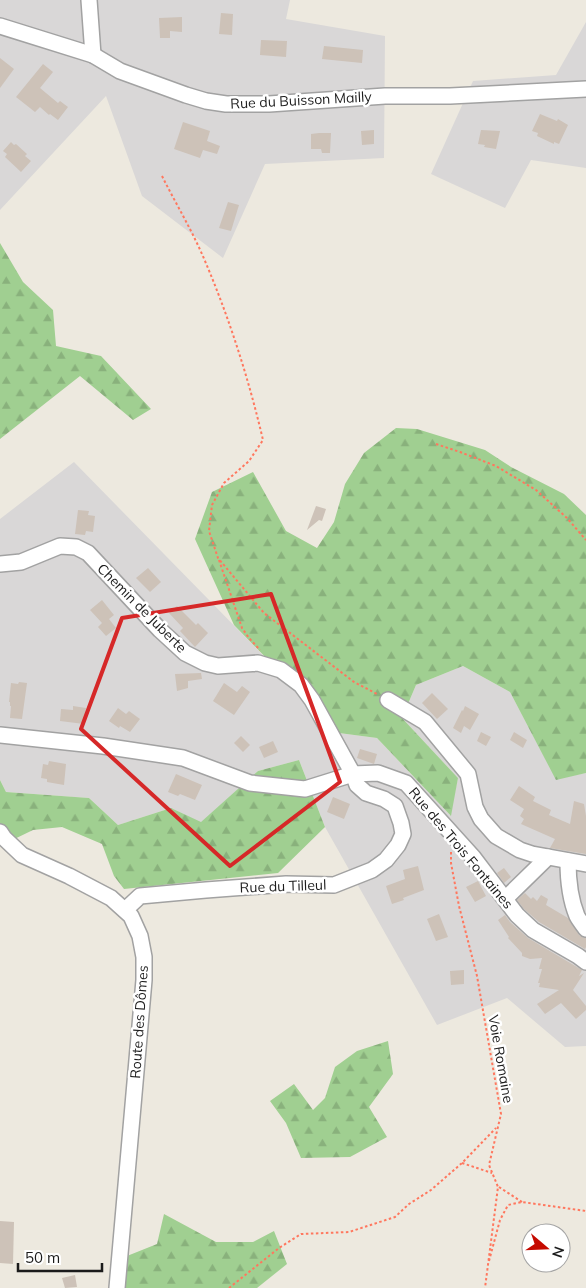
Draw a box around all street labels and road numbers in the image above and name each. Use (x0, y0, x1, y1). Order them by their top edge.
street label: Rue du Buisson Mailly (230, 87, 373, 113)
street label: Chemin de Juberte (94, 560, 190, 656)
street label: Rue des Trois Fontaines (405, 784, 517, 912)
street label: Rue du Tilleul (239, 875, 327, 897)
street label: Route des Dômes (126, 965, 152, 1079)
street label: Voie Romaine (484, 1014, 518, 1104)

